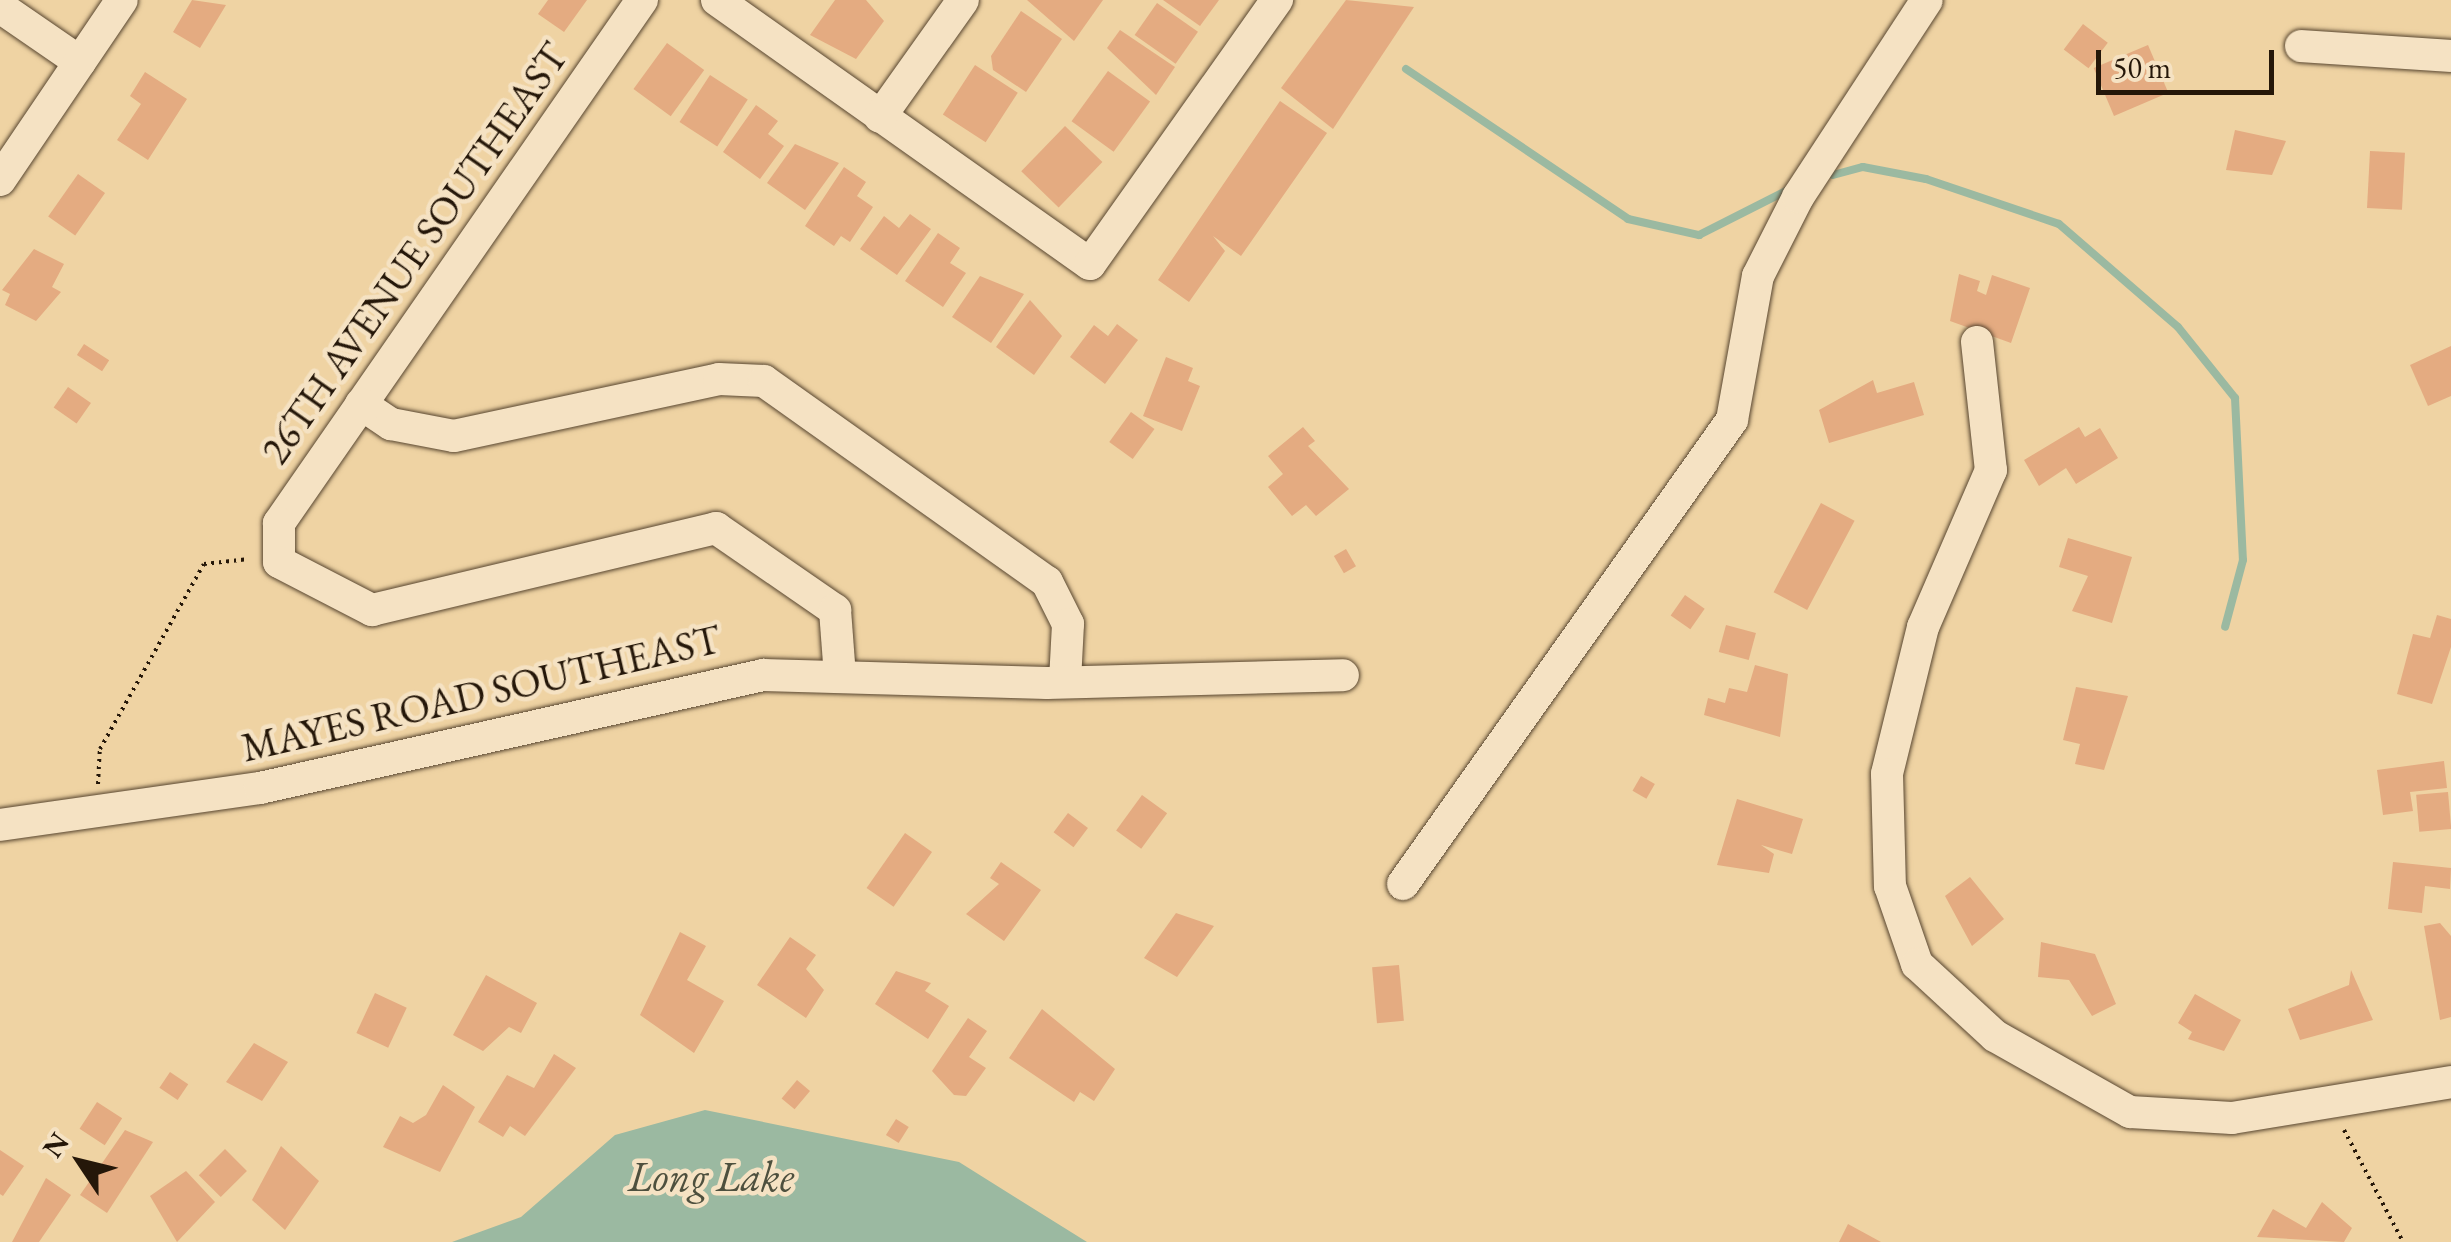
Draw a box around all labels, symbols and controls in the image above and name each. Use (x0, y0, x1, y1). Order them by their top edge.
scale bar (2101, 30, 2278, 92)
street label: 26TH AVENUE SOUTHEAST (250, 33, 578, 473)
text: 50 m (2113, 48, 2171, 87)
street label: MAYES ROAD SOUTHEAST (237, 614, 725, 772)
north arrow (30, 1112, 130, 1212)
text: N (34, 1125, 77, 1164)
water label: Long Lake (628, 1152, 794, 1202)

